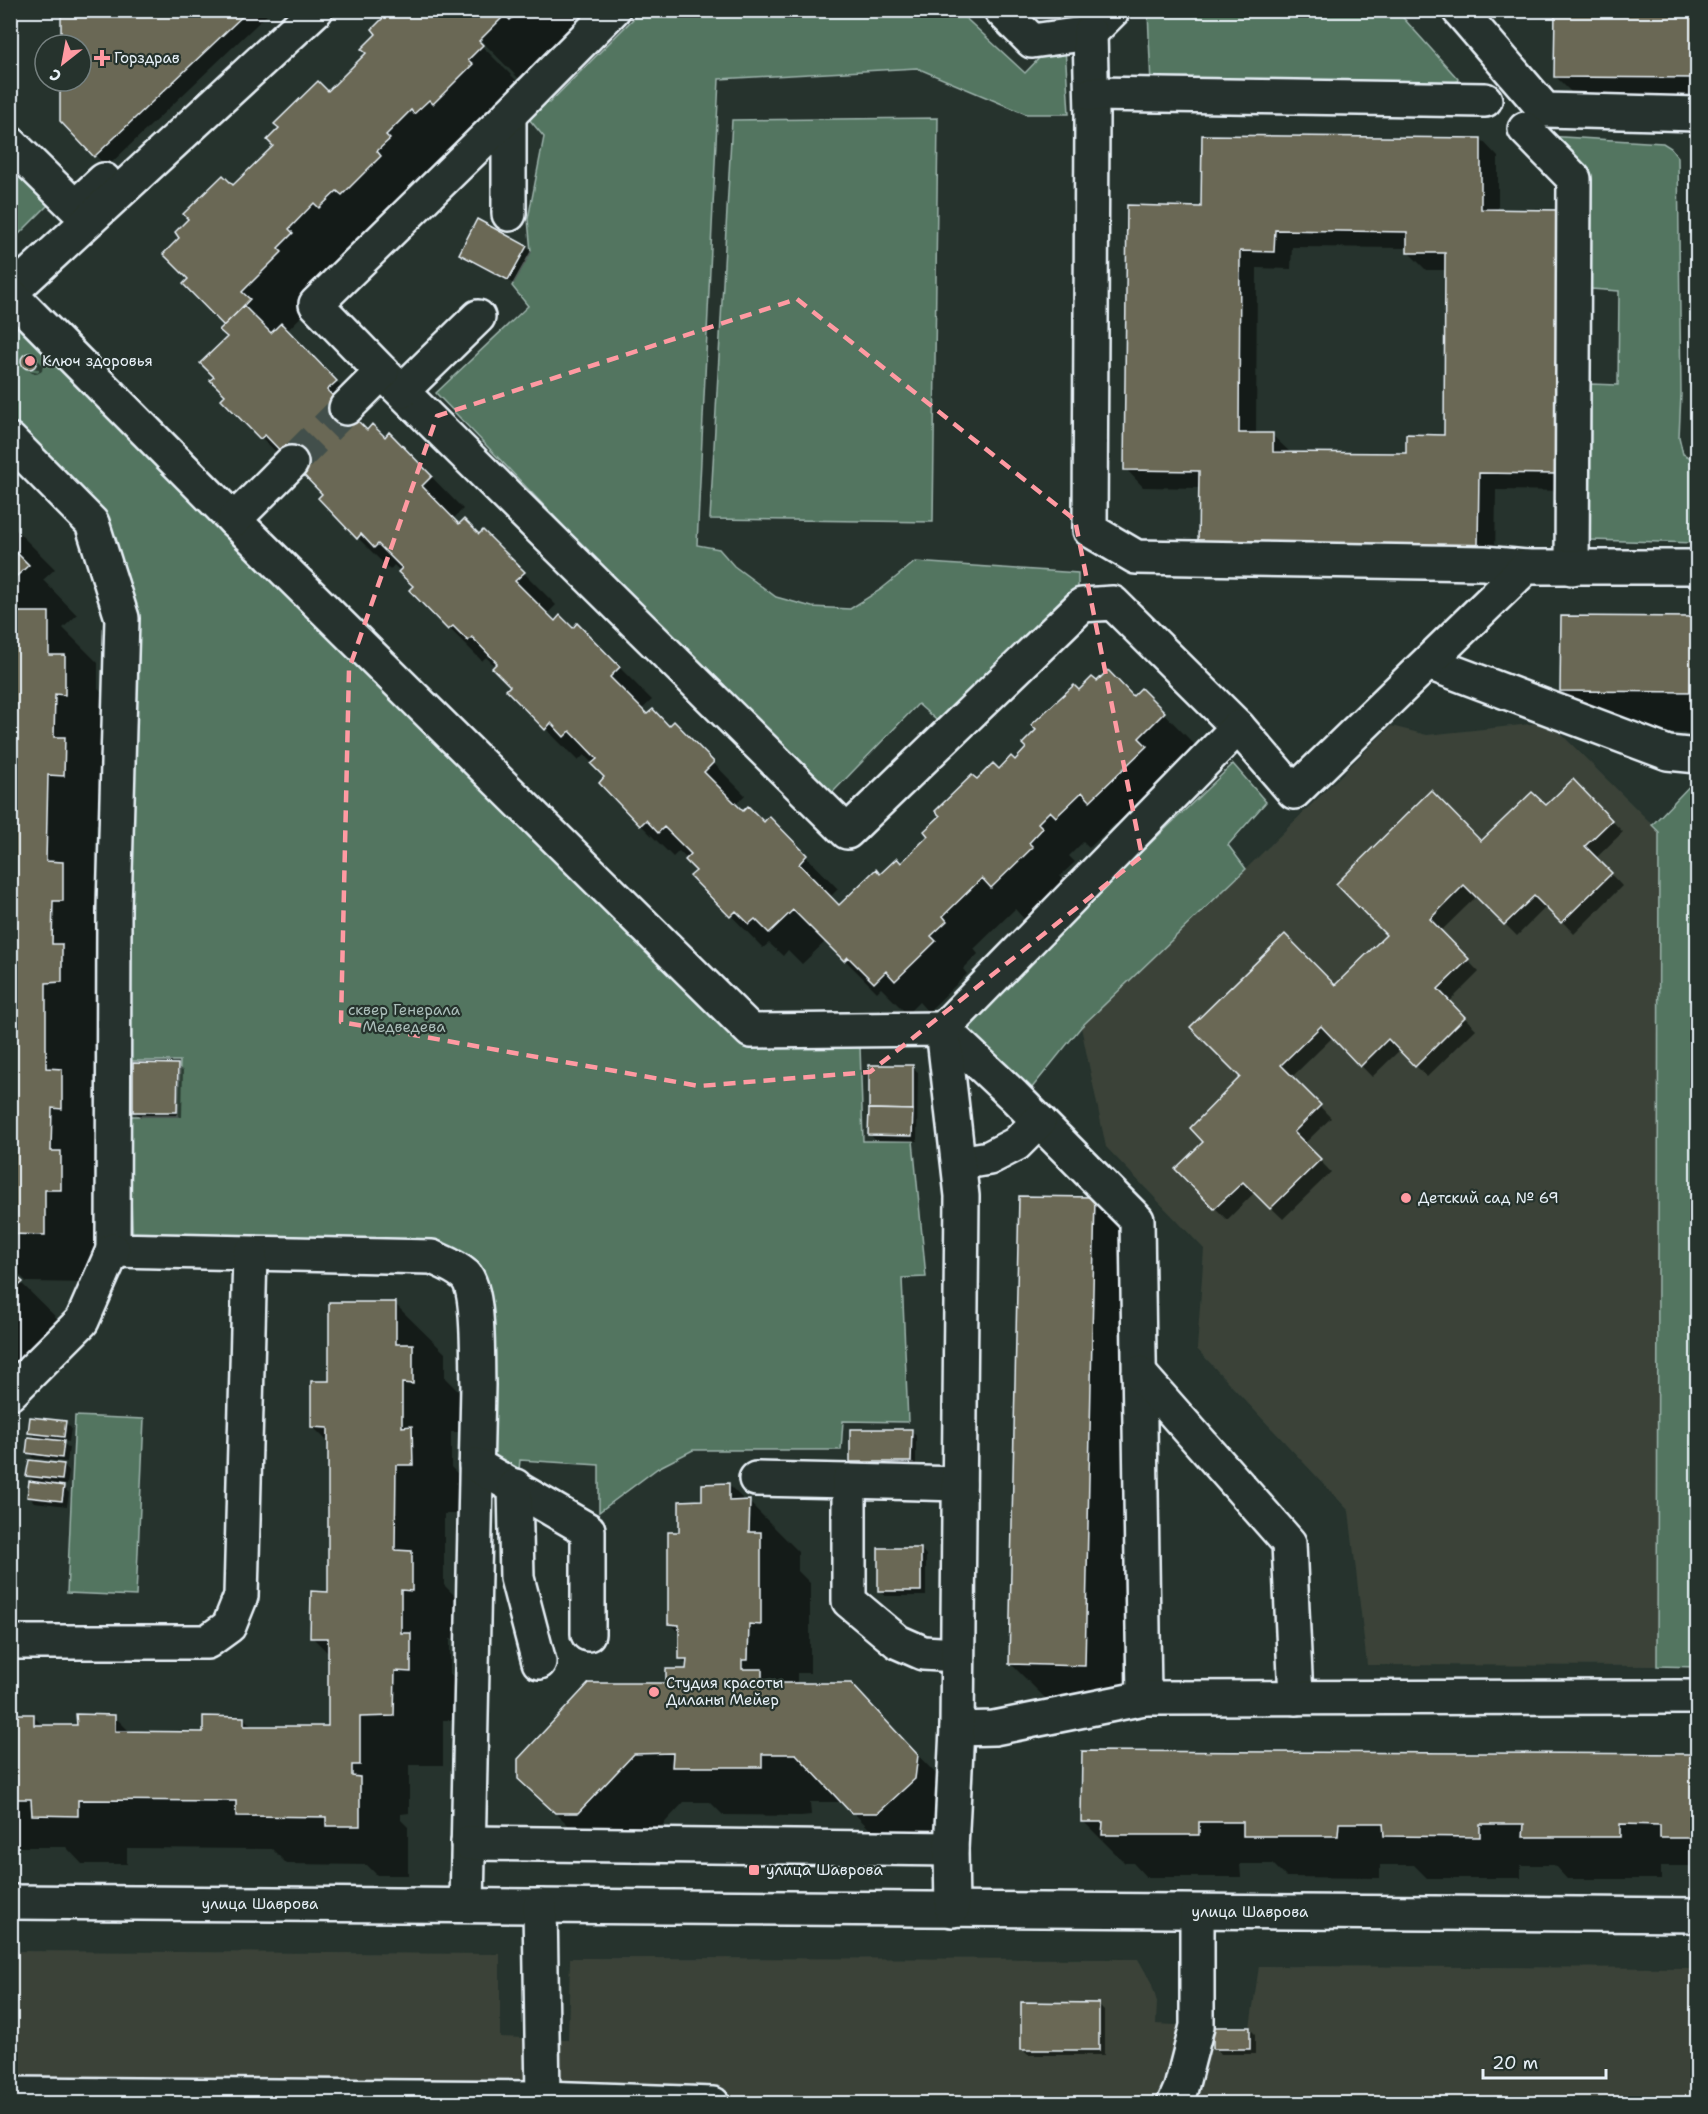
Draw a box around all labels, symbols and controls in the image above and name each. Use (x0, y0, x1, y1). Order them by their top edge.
north arrow (33, 33, 93, 93)
place label: Горздрав (114, 48, 180, 68)
marker: Горздрав (95, 51, 109, 65)
text: С (46, 64, 65, 87)
place label: Ключ здоровья (42, 351, 153, 371)
marker: Ключ здоровья (23, 354, 37, 368)
park label: сквер Генерала Медведева (348, 1000, 461, 1037)
place label: Детский сад № 69 (1418, 1188, 1559, 1208)
marker: Детский сад № 69 (1399, 1191, 1413, 1205)
place label: Студия красоты Диланы Мейер (666, 1673, 783, 1710)
marker: Студия красоты Диланы Мейер (647, 1685, 661, 1699)
place label: улица Шаврова (766, 1860, 884, 1880)
marker: улица Шаврова (747, 1863, 761, 1877)
street label: улица Шаврова (202, 1894, 319, 1914)
street label: улица Шаврова (1192, 1902, 1309, 1922)
scale bar (1483, 2042, 1606, 2080)
text: 20 m (1492, 2051, 1538, 2075)

